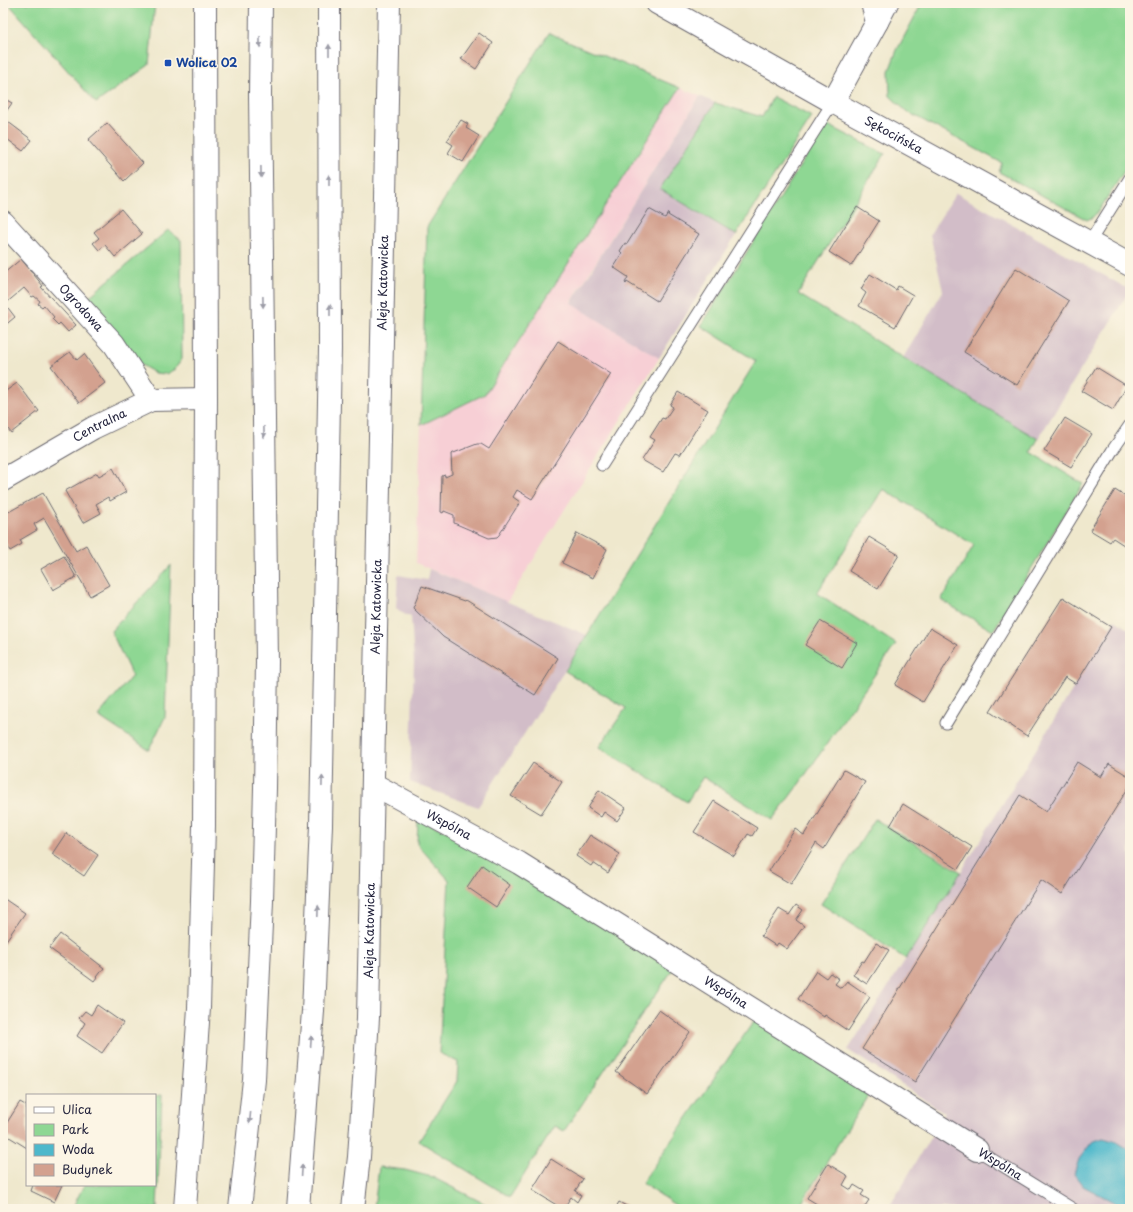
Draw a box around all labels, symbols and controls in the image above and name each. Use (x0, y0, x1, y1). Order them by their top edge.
one-way arrow (257, 36, 263, 49)
one-way arrow (326, 43, 332, 56)
place label: Wolica 02 (176, 53, 238, 71)
marker: Wolica 02 (163, 58, 173, 68)
street label: Sękocińska (862, 111, 927, 158)
one-way arrow (258, 166, 264, 179)
one-way arrow (326, 173, 332, 186)
street label: Aleja Katowicka (372, 235, 392, 331)
street label: Ogrodowa (55, 279, 109, 335)
one-way arrow (260, 296, 266, 309)
one-way arrow (327, 303, 333, 316)
street label: Centralna (69, 403, 130, 446)
one-way arrow (261, 426, 267, 439)
street label: Aleja Katowicka (366, 559, 385, 655)
one-way arrow (319, 774, 325, 787)
street label: Wspólna (423, 804, 475, 844)
street label: Aleja Katowicka (359, 883, 379, 979)
one-way arrow (315, 905, 322, 917)
street label: Wspólna (701, 971, 752, 1013)
one-way arrow (308, 1035, 314, 1047)
legend (26, 1094, 156, 1186)
text: Ulica (62, 1100, 92, 1118)
one-way arrow (247, 1112, 253, 1125)
text: Park (62, 1120, 89, 1138)
text: Woda (62, 1140, 95, 1158)
street label: Wspólna (975, 1143, 1027, 1184)
text: Budynek (62, 1160, 112, 1178)
one-way arrow (298, 1164, 305, 1176)

